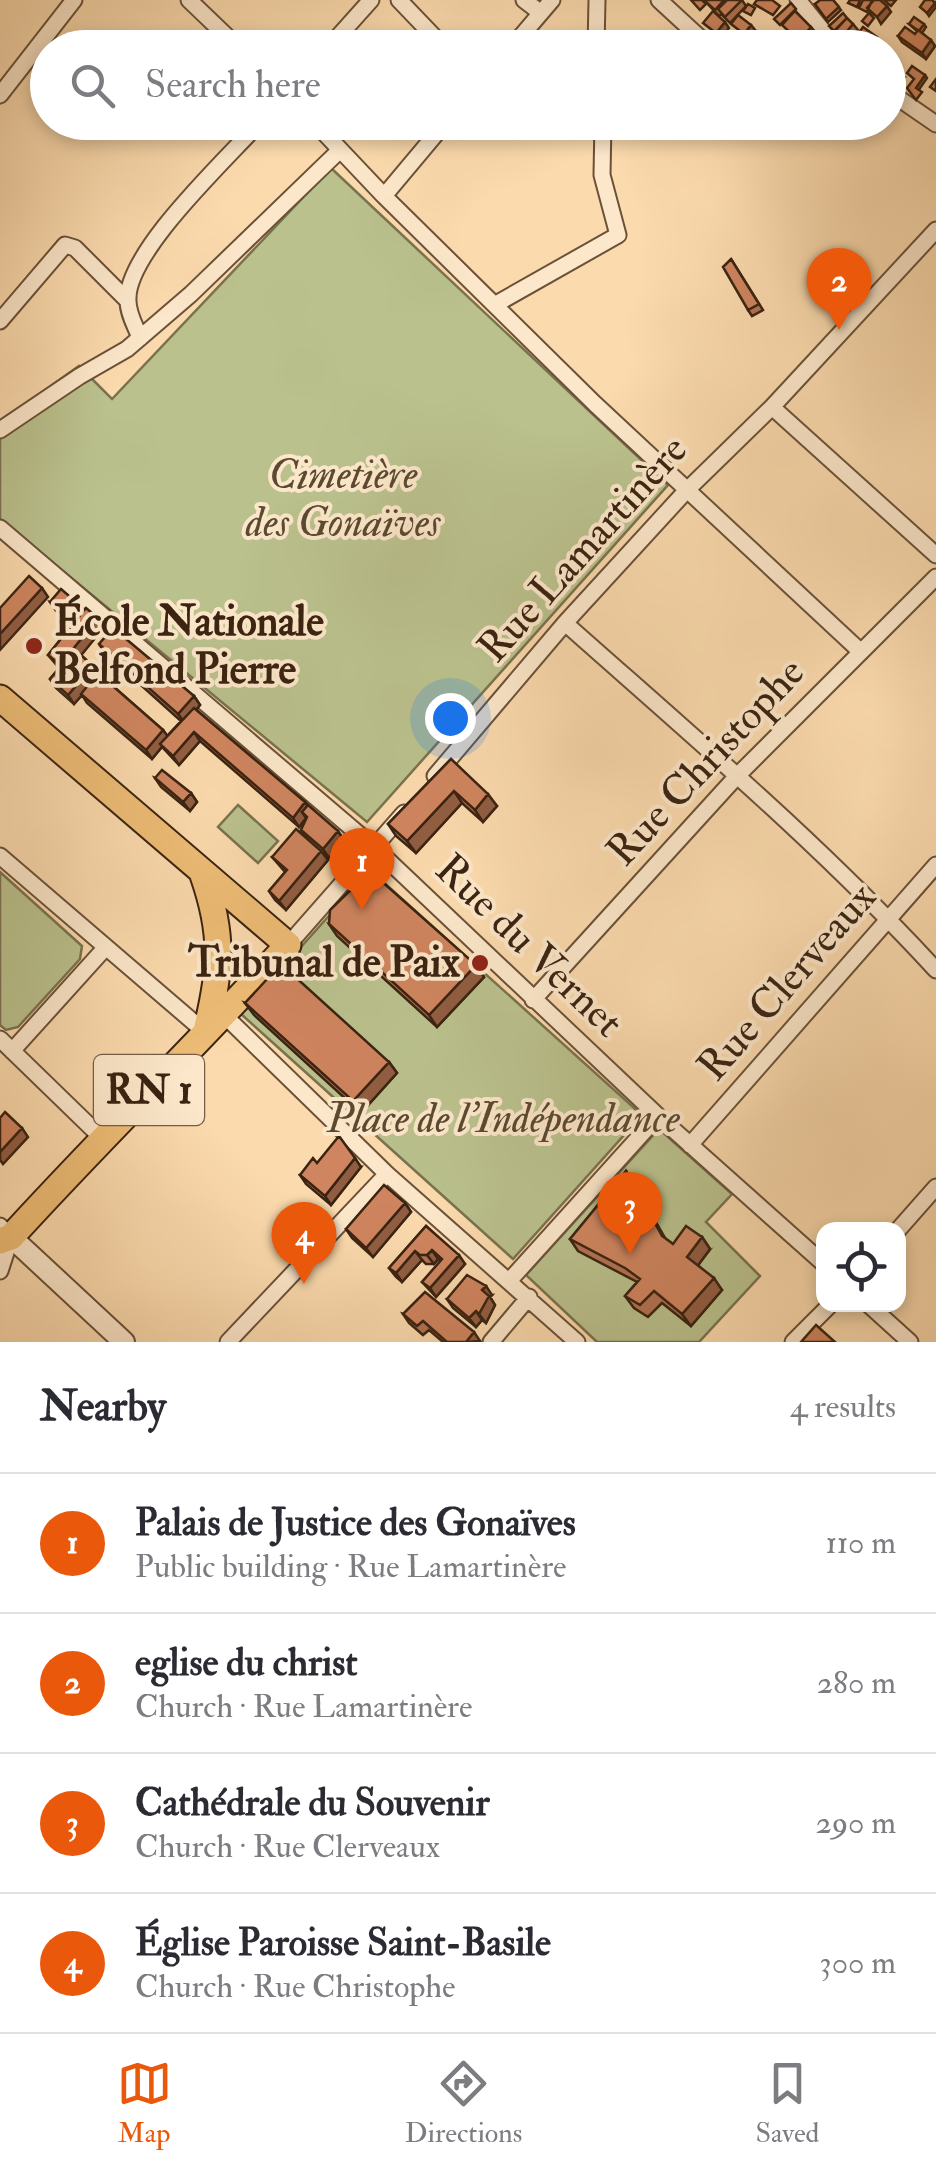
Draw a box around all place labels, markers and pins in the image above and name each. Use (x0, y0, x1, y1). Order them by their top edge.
pin: 2 (806, 248, 872, 330)
place label: École Nationale Belfond Pierre (54, 594, 324, 696)
marker: École Nationale Belfond Pierre (23, 635, 45, 657)
pin: 1 (330, 828, 394, 910)
place label: Tribunal de Paix (187, 937, 460, 989)
marker: Tribunal de Paix (469, 952, 491, 974)
pin: 3 (598, 1172, 662, 1254)
pin: 4 (272, 1202, 336, 1284)

